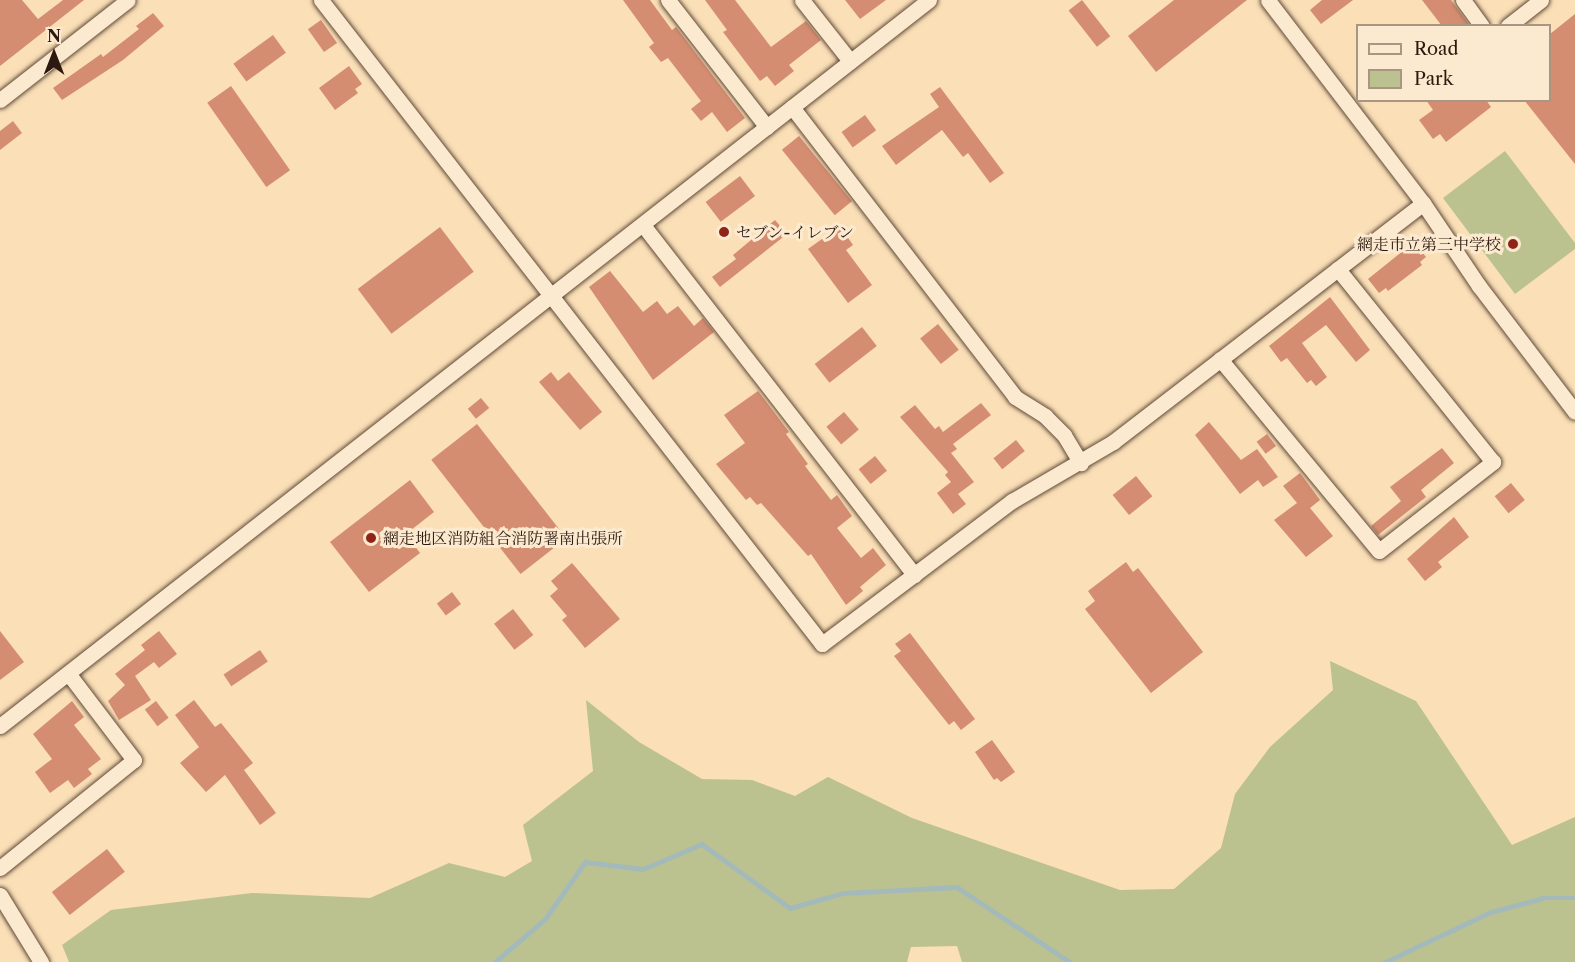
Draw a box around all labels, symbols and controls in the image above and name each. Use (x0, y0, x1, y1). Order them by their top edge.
north arrow (24, 24, 84, 84)
legend (1356, 24, 1551, 102)
text: N (47, 26, 61, 46)
text: Road (1414, 38, 1459, 60)
text: Park (1414, 68, 1453, 90)
place label: セブン-イレブン (736, 222, 855, 242)
marker: セブン-イレブン (717, 225, 731, 239)
place label: 網走市立第三中学校 (1357, 234, 1501, 254)
marker: 網走市立第三中学校 (1506, 237, 1520, 251)
place label: 網走地区消防組合消防署南出張所 (383, 528, 623, 548)
marker: 網走地区消防組合消防署南出張所 (364, 531, 378, 545)

